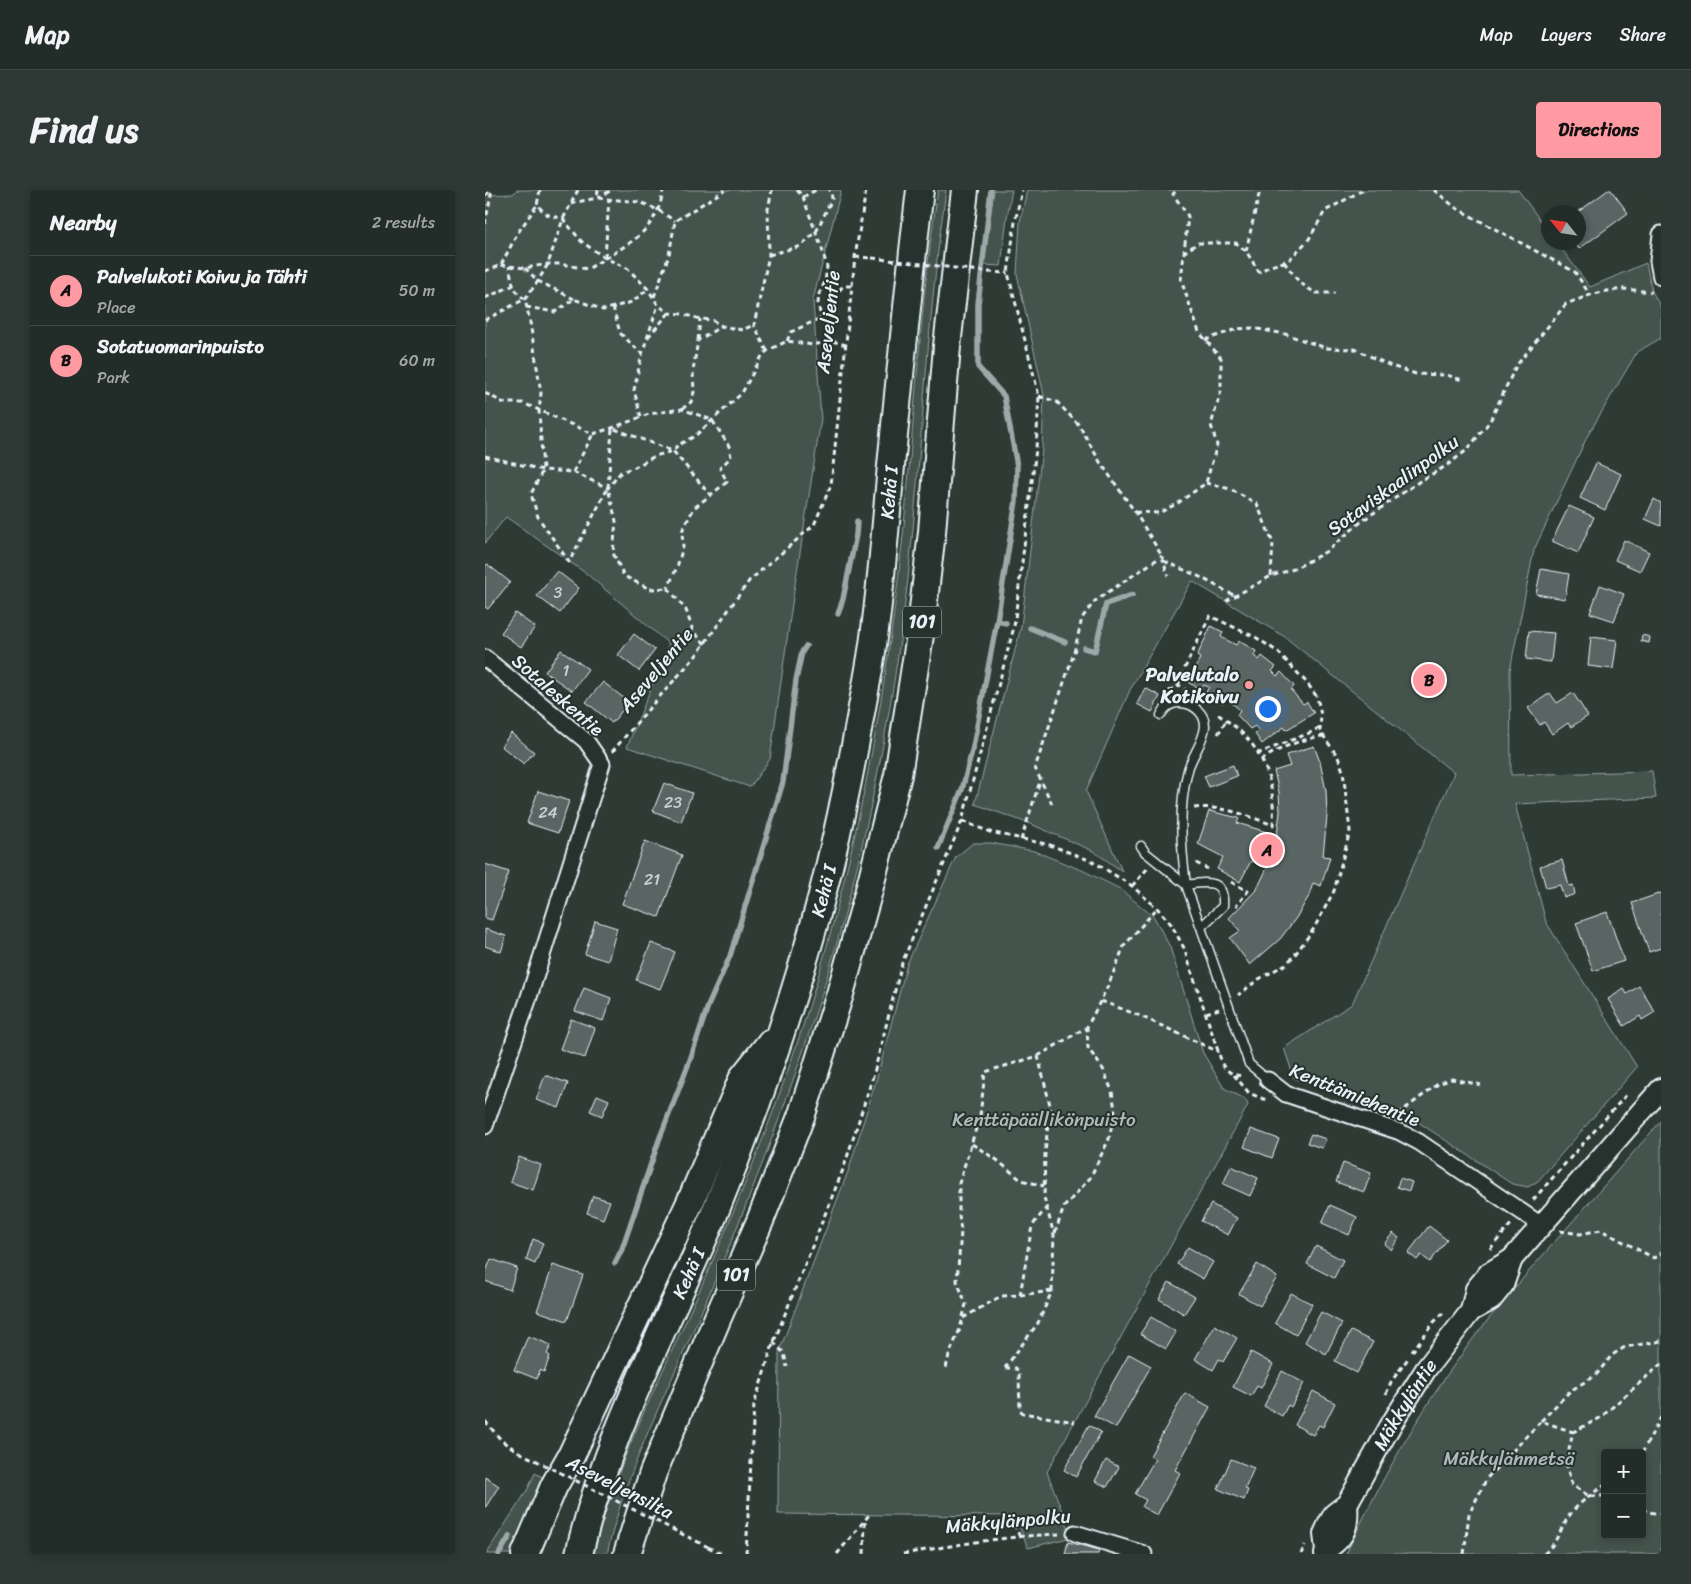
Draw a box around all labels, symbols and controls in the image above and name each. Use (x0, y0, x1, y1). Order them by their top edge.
text: Map (25, 14, 69, 56)
text: Map (1480, 19, 1513, 51)
text: Layers (1541, 19, 1592, 51)
text: Share (1620, 19, 1666, 51)
text: Find us (30, 99, 138, 161)
button: Directions (1536, 102, 1661, 158)
text: Nearby (50, 204, 116, 242)
north arrow (1541, 205, 1586, 250)
text: 2 results (372, 208, 435, 237)
text: Palvelukoti Koivu ja Tähti (97, 260, 307, 293)
street label: Aseveljentie (806, 269, 850, 376)
text: A (61, 276, 71, 305)
text: 50 m (399, 276, 435, 305)
text: Place (97, 293, 136, 322)
text: Sotatuomarinpuisto (97, 330, 264, 363)
text: B (61, 346, 71, 375)
text: 60 m (399, 346, 435, 375)
text: Park (97, 363, 130, 392)
street label: Sotaviskaalinpolku (1320, 426, 1466, 544)
street label: Kehä I (870, 463, 908, 520)
house number: 3 (554, 578, 563, 607)
road number: 101 (903, 607, 941, 638)
street label: Aseveljentie (610, 620, 702, 721)
street label: Sotaleskentie (504, 645, 612, 745)
house number: 1 (563, 656, 570, 685)
place label: Palvelutalo Kotikoivu (1145, 658, 1240, 713)
pin: B (1413, 661, 1445, 699)
marker: Palvelutalo Kotikoivu (1243, 679, 1255, 691)
your location (1255, 696, 1281, 722)
house number: 23 (664, 788, 682, 817)
house number: 24 (538, 798, 558, 827)
pin: A (1251, 831, 1283, 869)
street label: Kehä I (801, 859, 846, 921)
house number: 21 (644, 865, 660, 894)
street label: Kenttämiehentie (1285, 1054, 1425, 1136)
park label: Kenttäpäällikönpuisto (952, 1103, 1136, 1136)
street label: Kehä I (662, 1241, 715, 1304)
road number: 101 (717, 1260, 755, 1290)
street label: Mäkkyläntie (1363, 1351, 1445, 1456)
park label: Mäkkylänmetsä (1443, 1442, 1576, 1475)
street label: Aseveljensilta (560, 1445, 680, 1528)
map controls (1601, 1449, 1646, 1539)
button: + (1601, 1449, 1646, 1494)
button: − (1601, 1494, 1646, 1539)
street label: Mäkkylänpolku (944, 1499, 1072, 1543)

